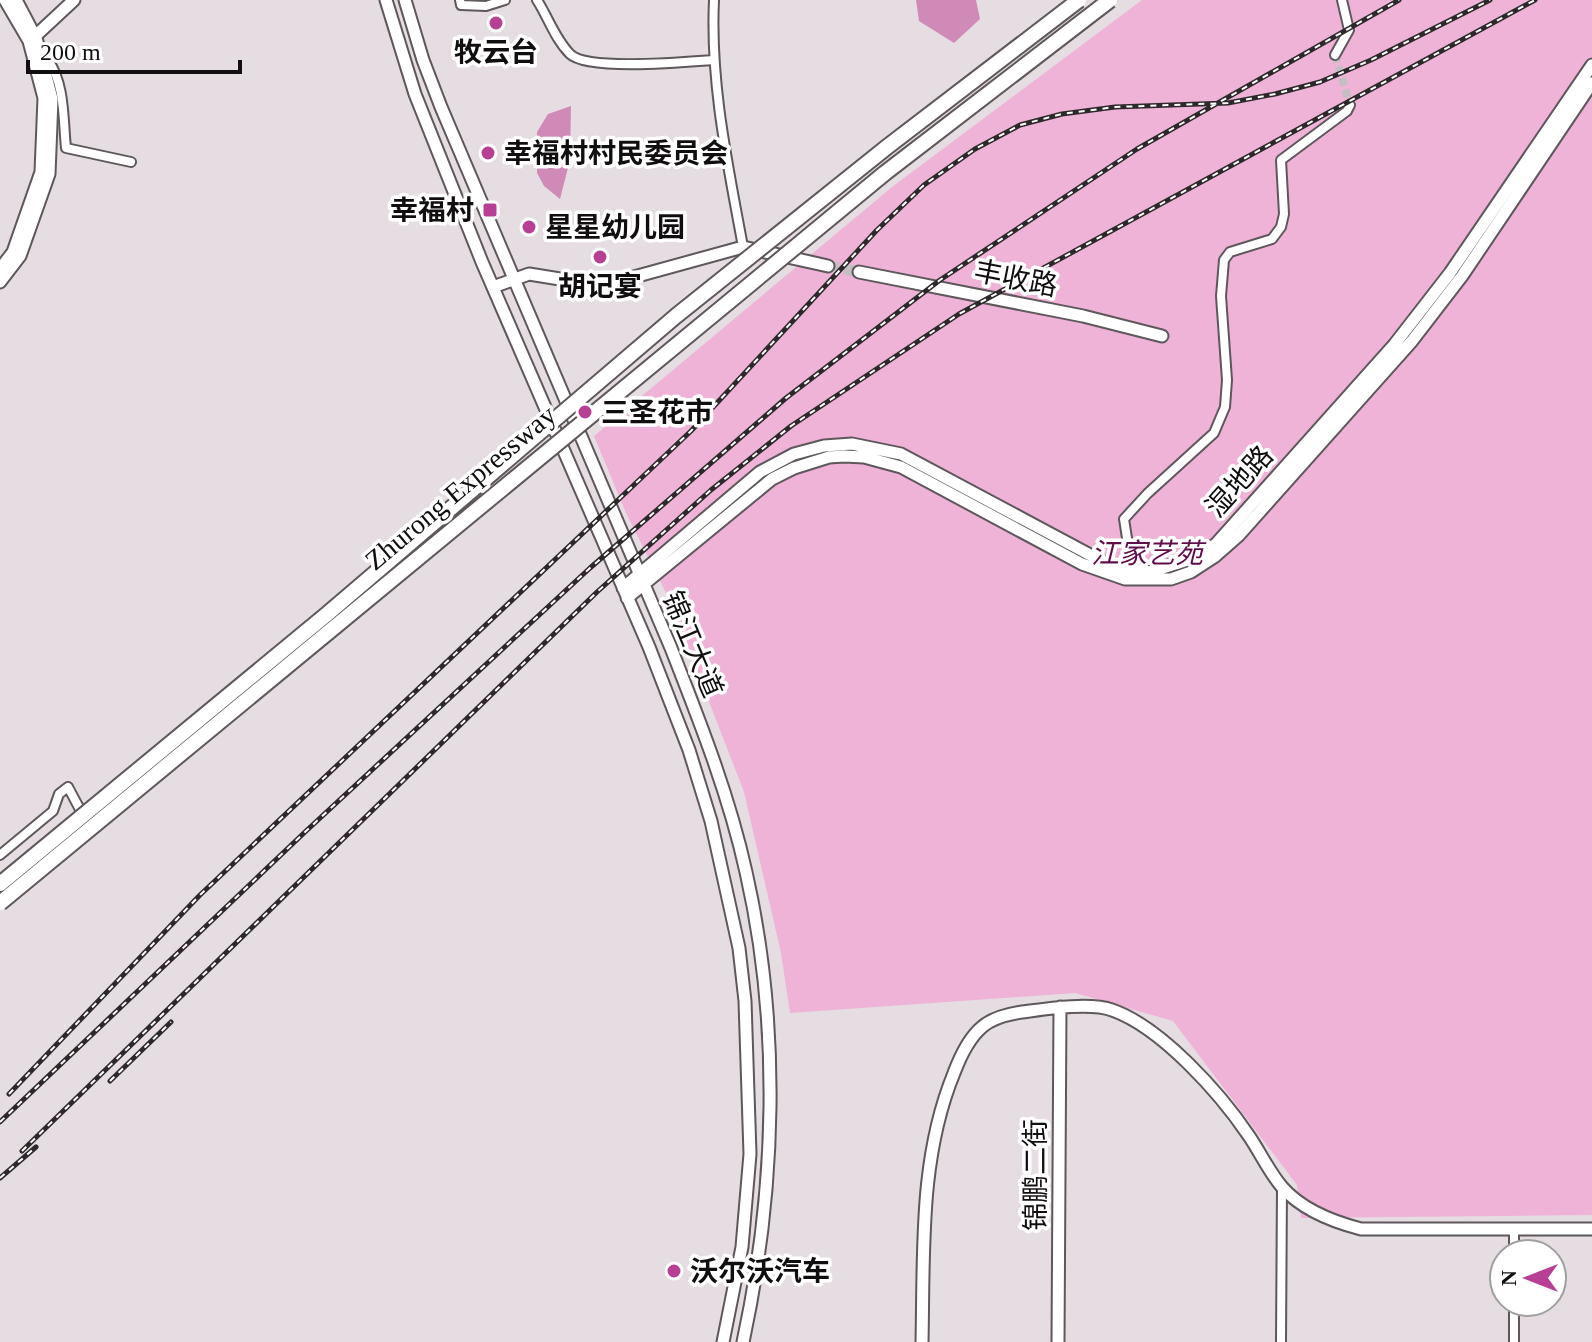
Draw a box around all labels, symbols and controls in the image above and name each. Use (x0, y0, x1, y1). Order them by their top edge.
marker: 牧云台 (487, 14, 505, 32)
scale bar (28, 24, 240, 74)
place label: 牧云台 (454, 37, 538, 68)
text: 200 m (40, 39, 101, 65)
place label: 幸福村村民委员会 (504, 138, 728, 169)
marker: 幸福村村民委员会 (479, 144, 497, 162)
place label: 幸福村 (390, 195, 474, 226)
marker: 幸福村 (481, 201, 499, 219)
place label: 星星幼儿园 (545, 212, 685, 243)
marker: 星星幼儿园 (520, 218, 538, 236)
marker: 胡记宴 (591, 248, 609, 266)
street label: 丰收路 (972, 255, 1060, 302)
place label: 胡记宴 (558, 271, 642, 302)
place label: 三圣花市 (601, 397, 713, 428)
street label: Zhurong Expressway (359, 399, 562, 576)
marker: 三圣花市 (576, 403, 594, 421)
street label: 湿地路 (1200, 440, 1279, 523)
park label: 江家艺苑 (1091, 538, 1207, 569)
street label: 锦江大道 (656, 587, 729, 702)
street label: 锦鹏二街 (1020, 1119, 1051, 1231)
north arrow (1488, 1238, 1568, 1318)
place label: 沃尔沃汽车 (690, 1256, 830, 1287)
marker: 沃尔沃汽车 (665, 1262, 683, 1280)
text: N (1496, 1270, 1521, 1286)

